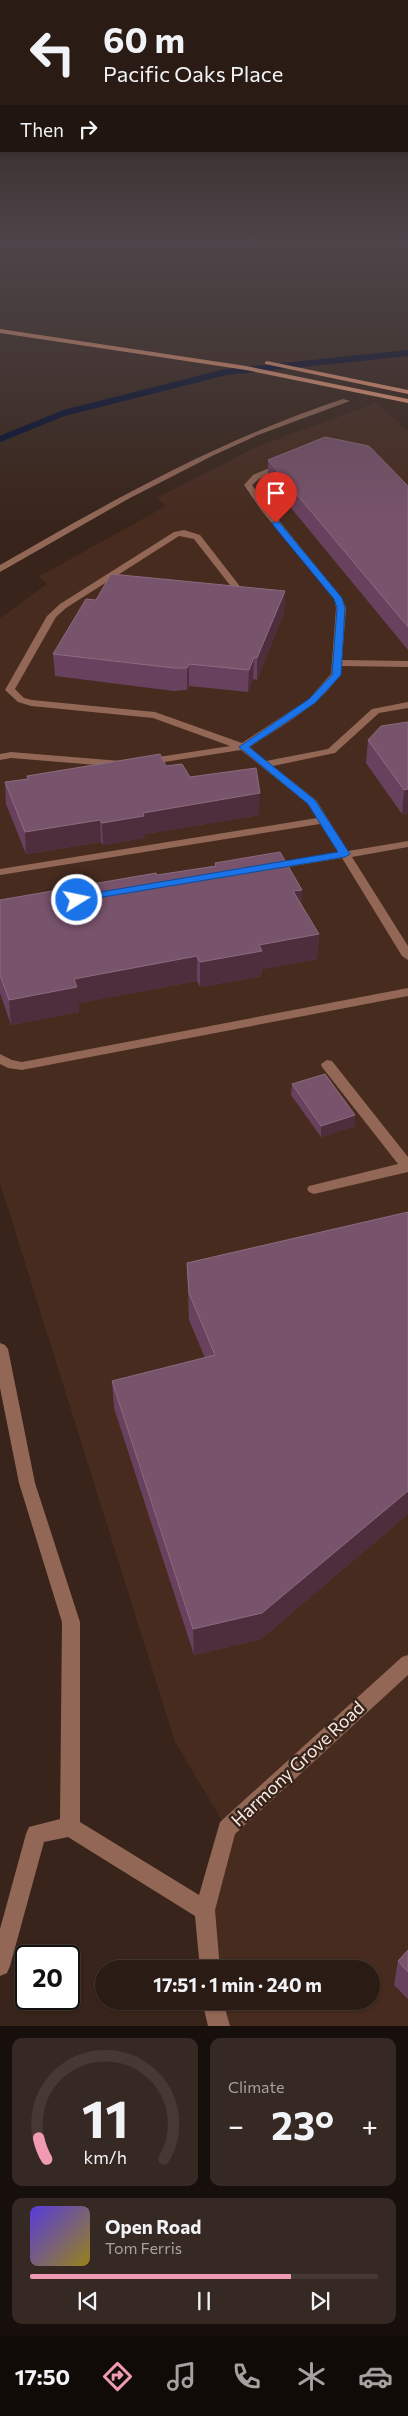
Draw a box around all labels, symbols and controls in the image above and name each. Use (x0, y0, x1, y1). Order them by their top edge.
text: 60 m (103, 17, 185, 60)
icon: left (20, 20, 85, 85)
text: Pacific Oaks Place (103, 60, 283, 87)
icon: right (74, 115, 102, 143)
text: Then (20, 118, 64, 141)
pin (255, 472, 297, 523)
icon: arrive (262, 479, 290, 507)
position arrow (50, 873, 102, 925)
street label: Harmony Grove Road (226, 1696, 368, 1831)
speed limit sign: 20 (15, 1945, 80, 2010)
text: 17:51 · 1 min · 240 m (153, 1973, 322, 1996)
text: Climate (228, 2077, 284, 2096)
text: 11 (81, 2085, 129, 2149)
text: 23° (271, 2101, 334, 2148)
text: − (228, 2108, 244, 2142)
text: + (362, 2108, 378, 2142)
text: km/h (83, 2146, 127, 2168)
text: Open Road (105, 2215, 201, 2238)
text: Tom Ferris (105, 2238, 182, 2257)
icon: previous (74, 2287, 102, 2315)
icon: pause (190, 2287, 218, 2315)
icon: next (306, 2287, 334, 2315)
icon: directions (100, 2359, 135, 2394)
icon: music (164, 2359, 199, 2394)
icon: phone (229, 2359, 264, 2394)
icon: climate (294, 2359, 329, 2394)
icon: car (358, 2359, 393, 2394)
text: 17:50 (15, 2363, 70, 2390)

